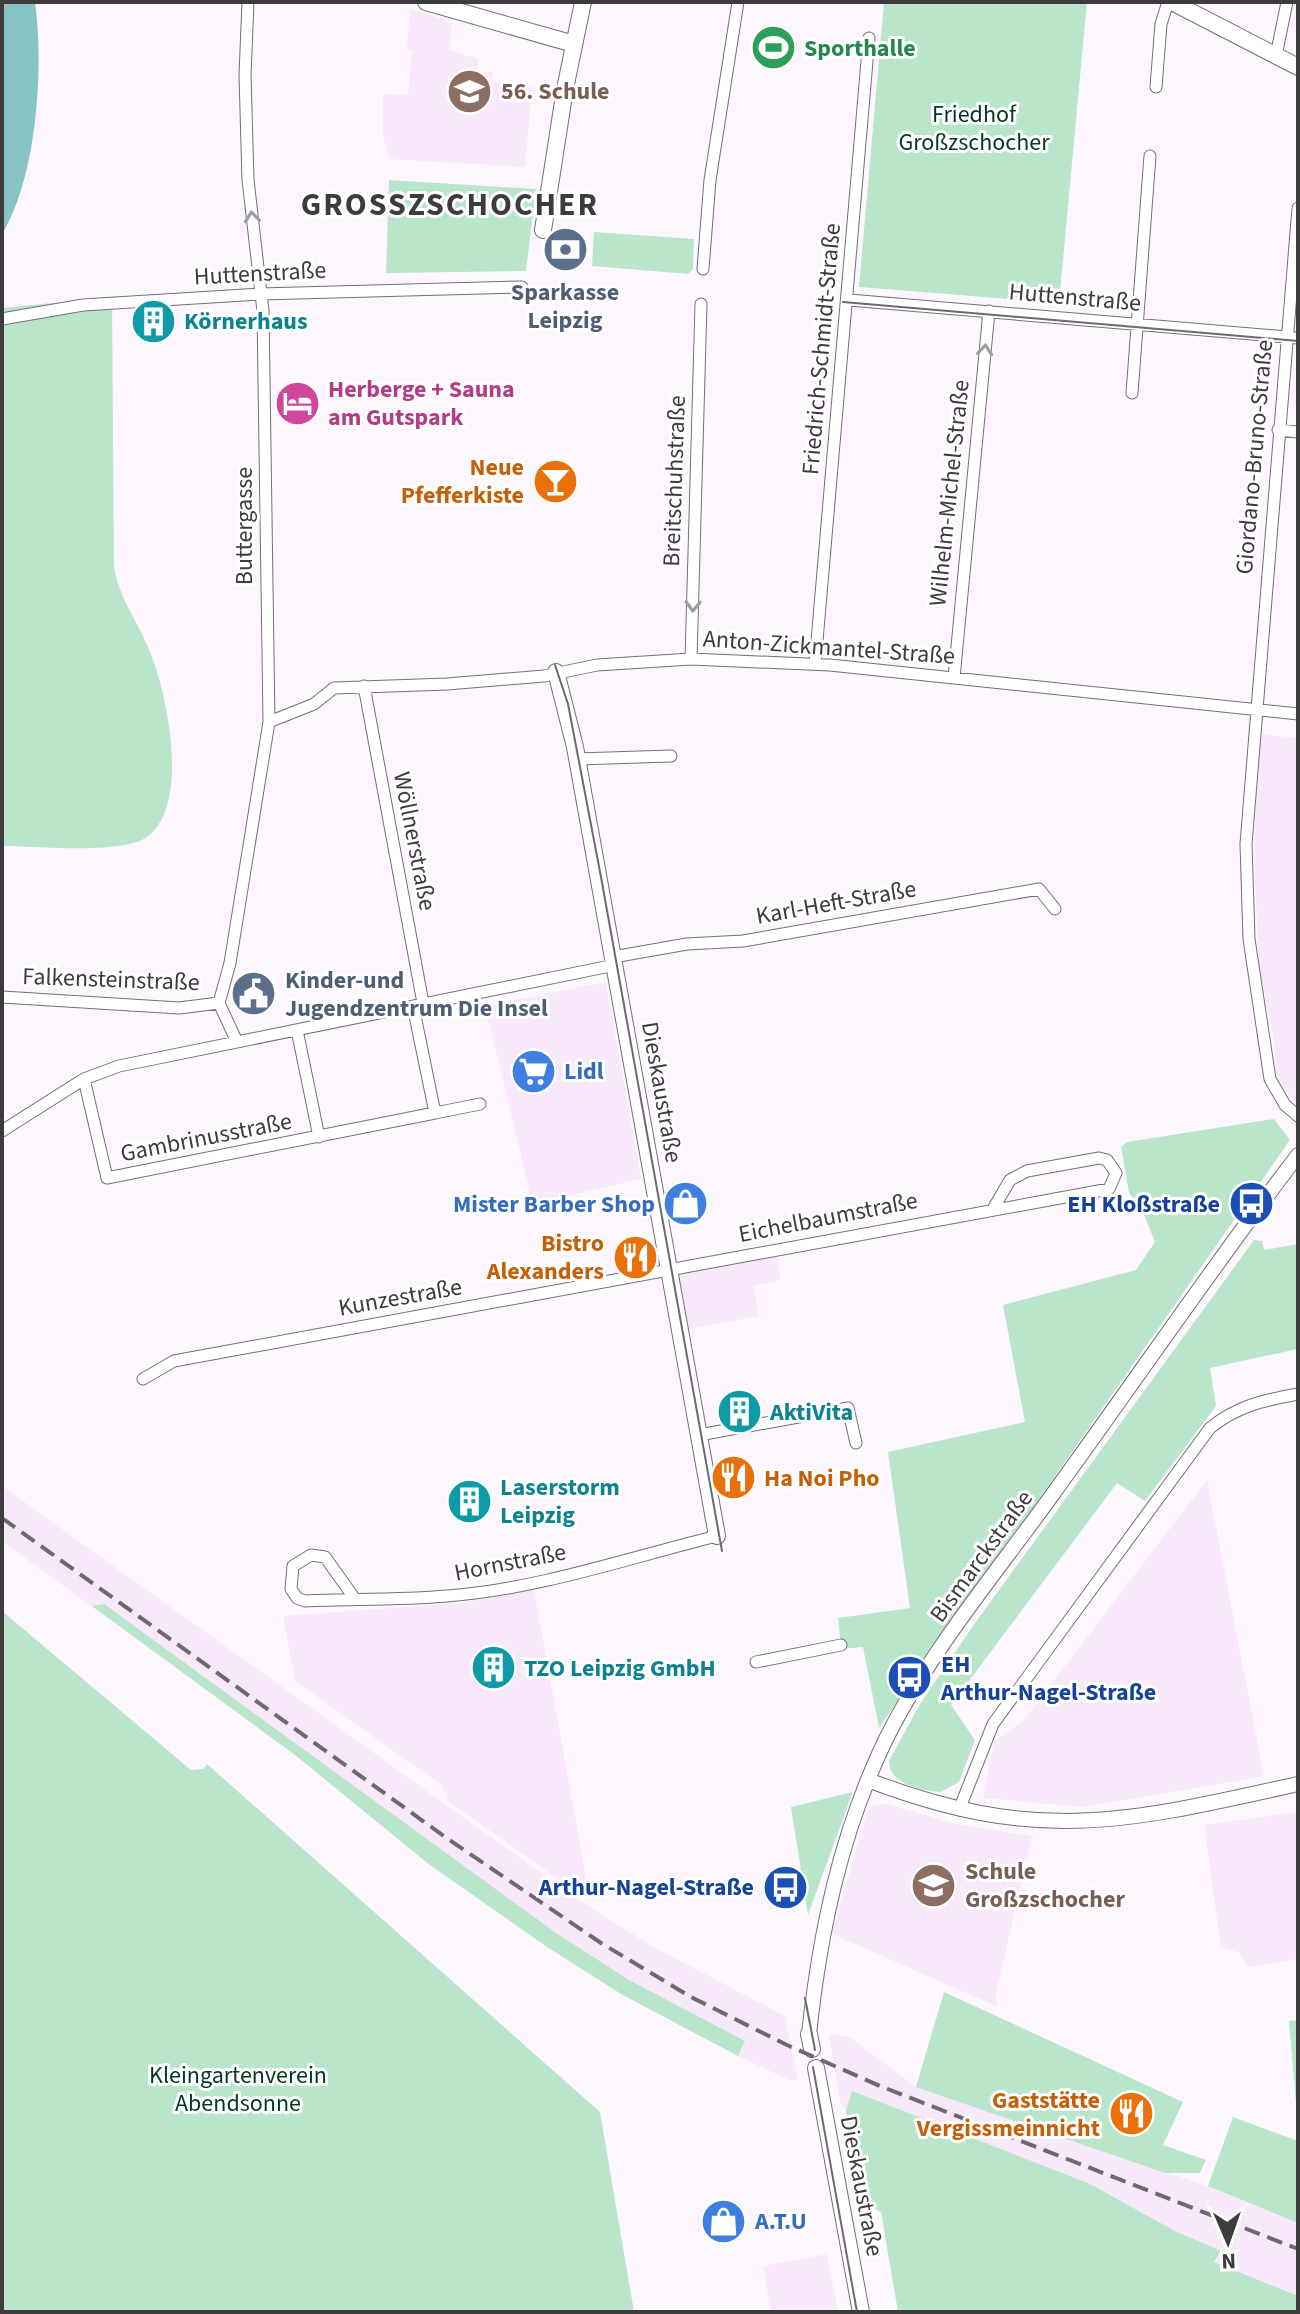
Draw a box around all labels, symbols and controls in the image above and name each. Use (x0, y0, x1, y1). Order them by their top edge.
sports icon: Sporthalle (749, 24, 797, 72)
place label: Sporthalle (804, 31, 916, 66)
school or university icon: 56. Schule (446, 67, 494, 115)
place label: 56. Schule (501, 74, 610, 109)
park label: Friedhof Großzschocher (898, 97, 1050, 160)
district label: GROSSZSCHOCHER (301, 182, 599, 228)
one-way arrow (244, 210, 261, 223)
street label: Friedrich-Schmidt-Straße (793, 222, 850, 476)
bank icon: Sparkasse Leipzig (541, 226, 589, 274)
street label: Huttenstraße (193, 253, 327, 294)
street label: Huttenstraße (1007, 274, 1142, 321)
place label: Sparkasse Leipzig (511, 275, 619, 338)
building icon: Körnerhaus (129, 297, 177, 345)
place label: Körnerhaus (184, 304, 308, 339)
street label: Giordano-Bruno-Straße (1227, 338, 1282, 576)
one-way arrow (976, 343, 993, 356)
place label: Herberge + Sauna am Gutspark (328, 372, 515, 435)
street label: Wilhelm-Michel-Straße (920, 378, 979, 608)
hotel icon: Herberge + Sauna am Gutspark (273, 379, 321, 427)
street label: Breitschuhstraße (654, 395, 695, 567)
place label: Neue Pfefferkiste (401, 450, 524, 513)
bar icon: Neue Pfefferkiste (531, 457, 579, 505)
street label: Buttergasse (227, 467, 262, 585)
one-way arrow (684, 600, 701, 613)
street label: Anton-Zickmantel-Straße (702, 621, 956, 674)
street label: Wöllnerstraße (384, 769, 445, 913)
street label: Karl-Heft-Straße (753, 871, 919, 934)
street label: Falkensteinstraße (22, 959, 200, 1000)
place label: Kinder-und Jugendzentrum Die Insel (285, 963, 548, 1026)
public building icon: Kinder-und Jugendzentrum Die Insel (230, 970, 278, 1018)
street label: Dieskaustraße (632, 1019, 691, 1165)
supermarket icon: Lidl (509, 1047, 557, 1095)
place label: Lidl (564, 1054, 604, 1089)
street label: Gambrinusstraße (117, 1104, 295, 1171)
shop icon: Mister Barber Shop (662, 1180, 710, 1228)
bus stop icon: EH Kloßstraße (1227, 1180, 1275, 1228)
street label: Eichelbaumstraße (736, 1183, 921, 1252)
place label: Mister Barber Shop (453, 1187, 655, 1222)
place label: EH Kloßstraße (1067, 1187, 1220, 1222)
place label: Bistro Alexanders (486, 1226, 604, 1289)
restaurant icon: Bistro Alexanders (611, 1233, 659, 1281)
street label: Kunzestraße (336, 1269, 465, 1326)
building icon: AktiVita (715, 1388, 763, 1436)
place label: AktiVita (769, 1395, 853, 1430)
restaurant icon: Ha Noi Pho (709, 1454, 757, 1502)
place label: Ha Noi Pho (764, 1461, 880, 1496)
place label: Laserstorm Leipzig (500, 1470, 620, 1533)
building icon: Laserstorm Leipzig (445, 1477, 493, 1525)
street label: Bismarckstraße (921, 1483, 1041, 1630)
street label: Hornstraße (451, 1534, 569, 1590)
building icon: TZO Leipzig GmbH (469, 1644, 517, 1692)
place label: EH Arthur-Nagel-Straße (940, 1647, 1156, 1710)
place label: TZO Leipzig GmbH (524, 1651, 716, 1686)
bus stop icon: EH Arthur-Nagel-Straße (886, 1654, 934, 1702)
place label: Schule Großzschocher (965, 1854, 1125, 1917)
school or university icon: Schule Großzschocher (910, 1861, 958, 1909)
bus stop icon: Arthur-Nagel-Straße (761, 1863, 809, 1911)
place label: Arthur-Nagel-Straße (538, 1870, 754, 1905)
park label: Kleingartenverein Abendsonne (149, 2058, 327, 2121)
place label: Gaststätte Vergissmeinnicht (916, 2083, 1100, 2146)
restaurant icon: Gaststätte Vergissmeinnicht (1107, 2090, 1155, 2138)
street label: Dieskaustraße (831, 2113, 892, 2259)
shop icon: A.T.U (700, 2197, 748, 2245)
north arrow (1188, 2202, 1268, 2282)
place label: A.T.U (754, 2204, 807, 2239)
text: N (1221, 2245, 1237, 2277)

